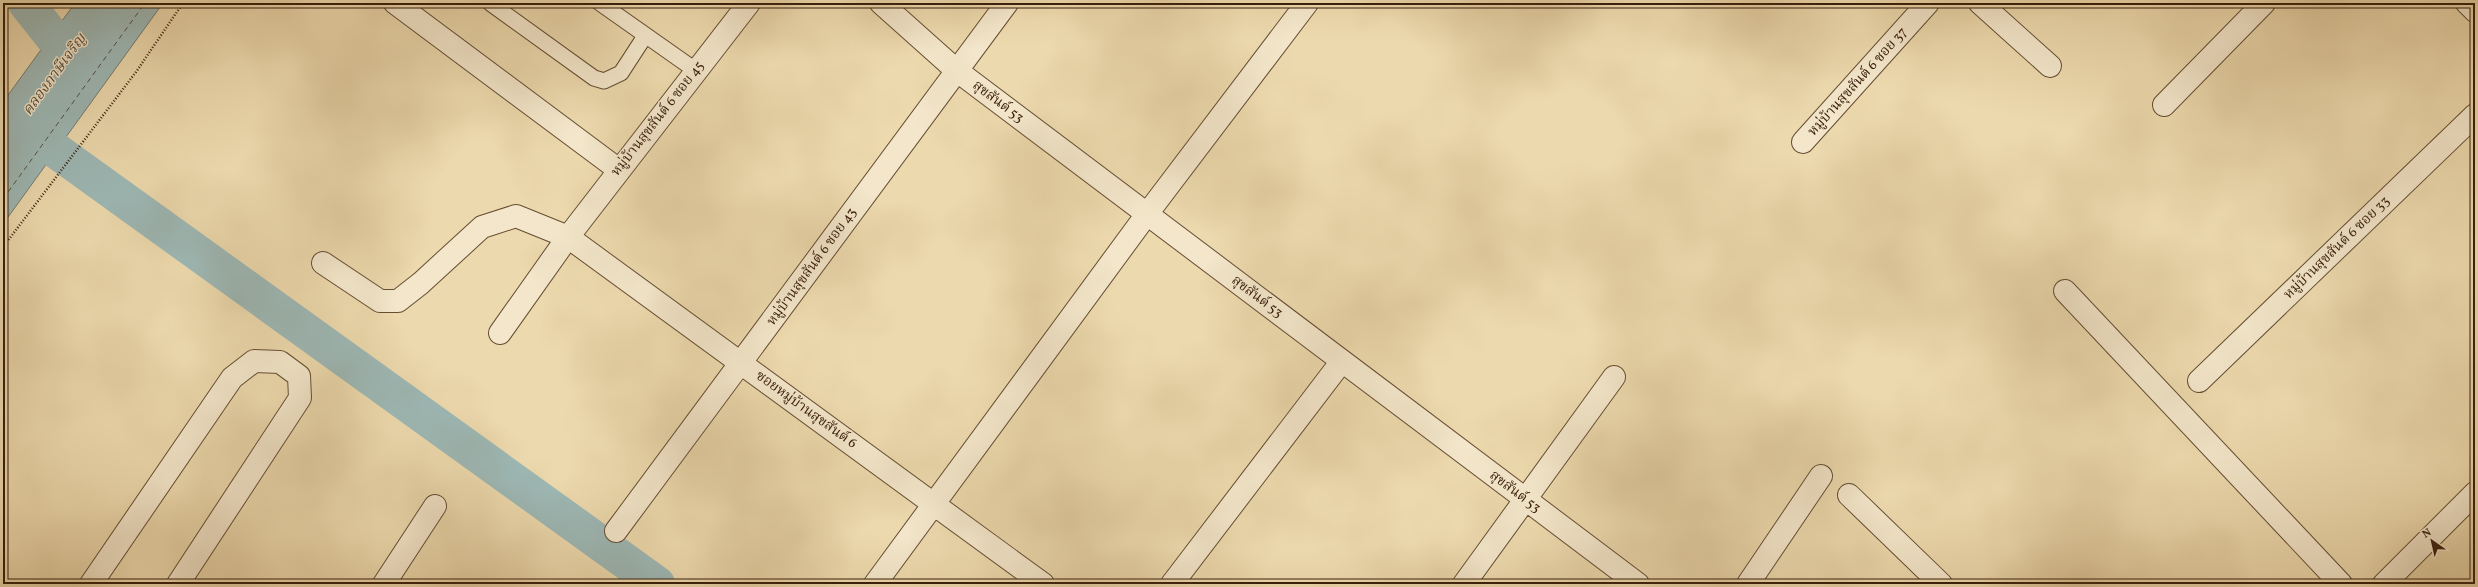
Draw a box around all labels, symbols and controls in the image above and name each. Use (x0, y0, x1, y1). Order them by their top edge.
street label: หมู่บ้านสุขสันต์ 6 ซอย 37 (1803, 23, 1912, 141)
water label: คลองภาษีเจริญ (18, 29, 92, 120)
street label: หมู่บ้านสุขสันต์ 6 ซอย 45 (606, 57, 709, 180)
street label: สุขสันต์ 53 (968, 76, 1028, 128)
street label: หมู่บ้านสุขสันต์ 6 ซอย 33 (2279, 192, 2394, 304)
street label: หมู่บ้านสุขสันต์ 6 ซอย 43 (762, 204, 861, 330)
street label: สุขสันต์ 53 (1227, 271, 1287, 323)
street label: ซอยหมู่บ้านสุขสันต์ 6 (751, 366, 861, 453)
street label: สุขสันต์ 53 (1485, 466, 1545, 518)
north arrow (2412, 521, 2452, 561)
text: N (2420, 525, 2435, 542)

